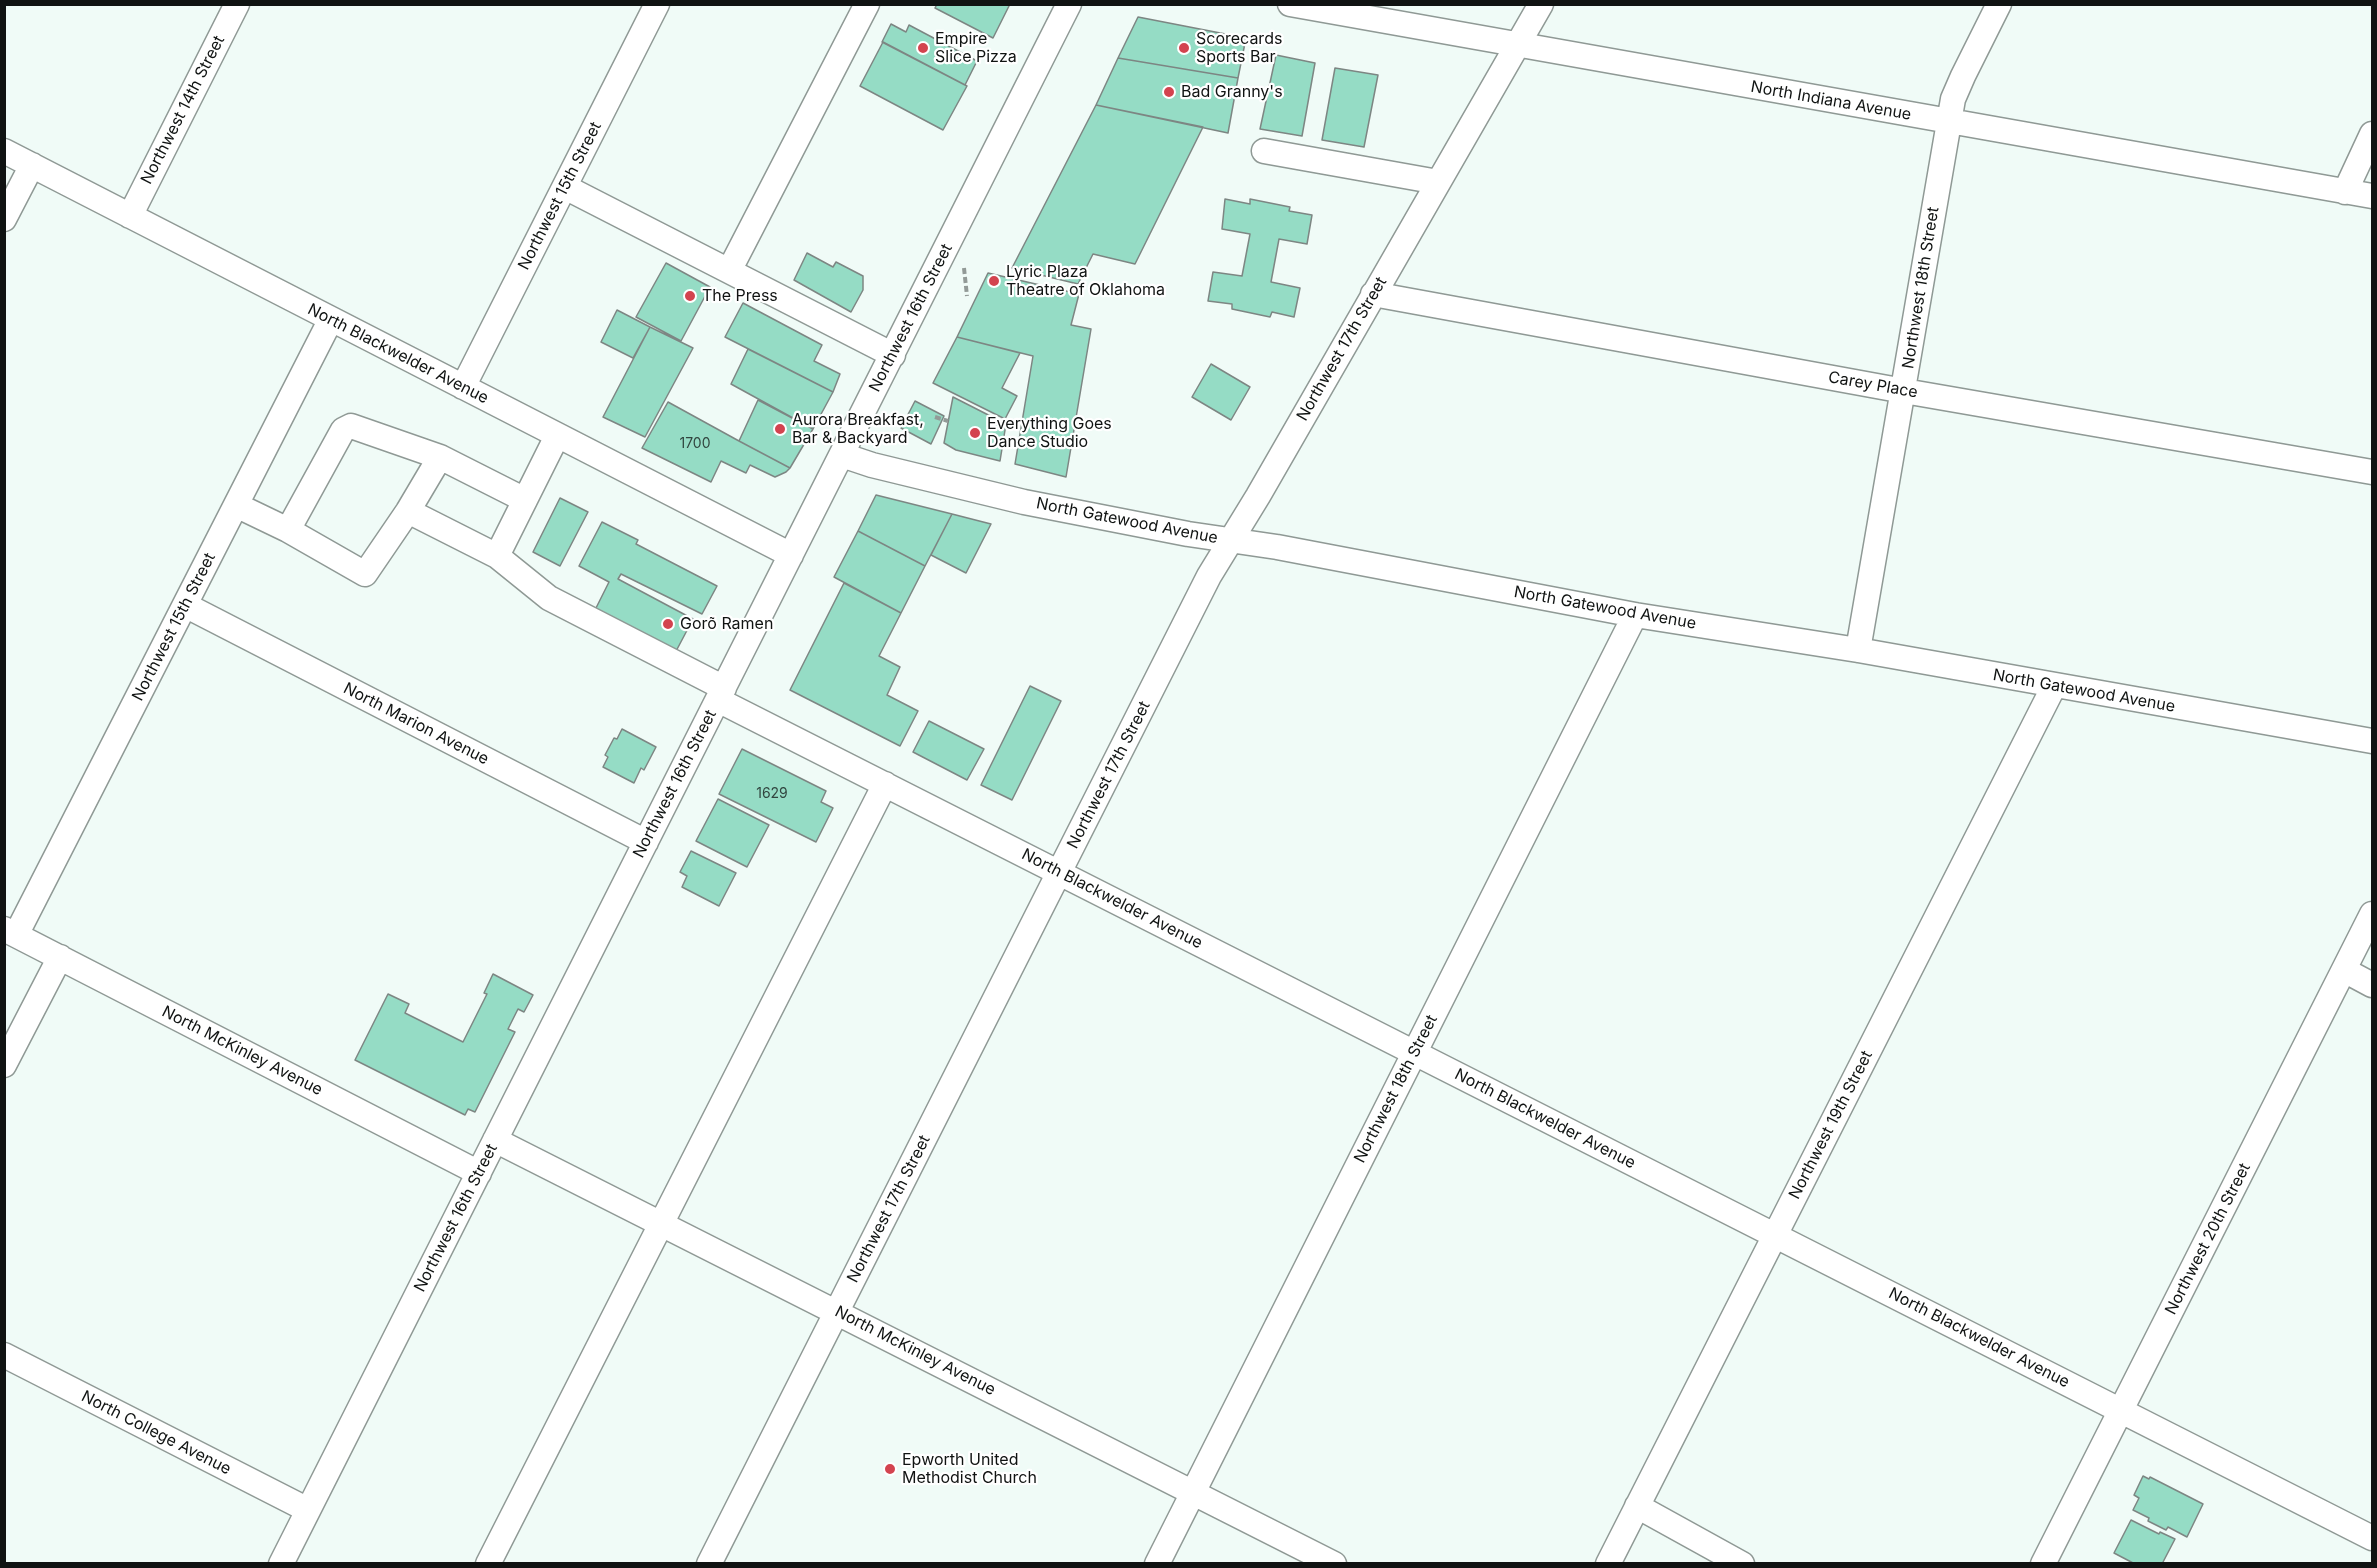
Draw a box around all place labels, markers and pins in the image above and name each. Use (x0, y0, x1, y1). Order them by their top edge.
place label: Empire Slice Pizza (935, 29, 1017, 67)
place label: Scorecards Sports Bar (1196, 29, 1282, 67)
marker: Empire Slice Pizza (916, 41, 930, 55)
marker: Scorecards Sports Bar (1177, 41, 1191, 55)
place label: Bad Granny's (1181, 82, 1283, 102)
marker: Bad Granny's (1162, 85, 1176, 99)
place label: Lyric Plaza Theatre of Oklahoma (1006, 262, 1165, 300)
marker: Lyric Plaza Theatre of Oklahoma (987, 274, 1001, 288)
place label: The Press (702, 286, 778, 306)
marker: The Press (683, 289, 697, 303)
place label: Aurora Breakfast, Bar & Backyard (792, 410, 924, 448)
place label: Everything Goes Dance Studio (987, 414, 1112, 452)
marker: Aurora Breakfast, Bar & Backyard (773, 422, 787, 436)
marker: Everything Goes Dance Studio (968, 426, 982, 440)
place label: Gorõ Ramen (680, 614, 773, 634)
marker: Gorõ Ramen (661, 617, 675, 631)
place label: Epworth United Methodist Church (902, 1450, 1037, 1488)
marker: Epworth United Methodist Church (883, 1462, 897, 1476)

